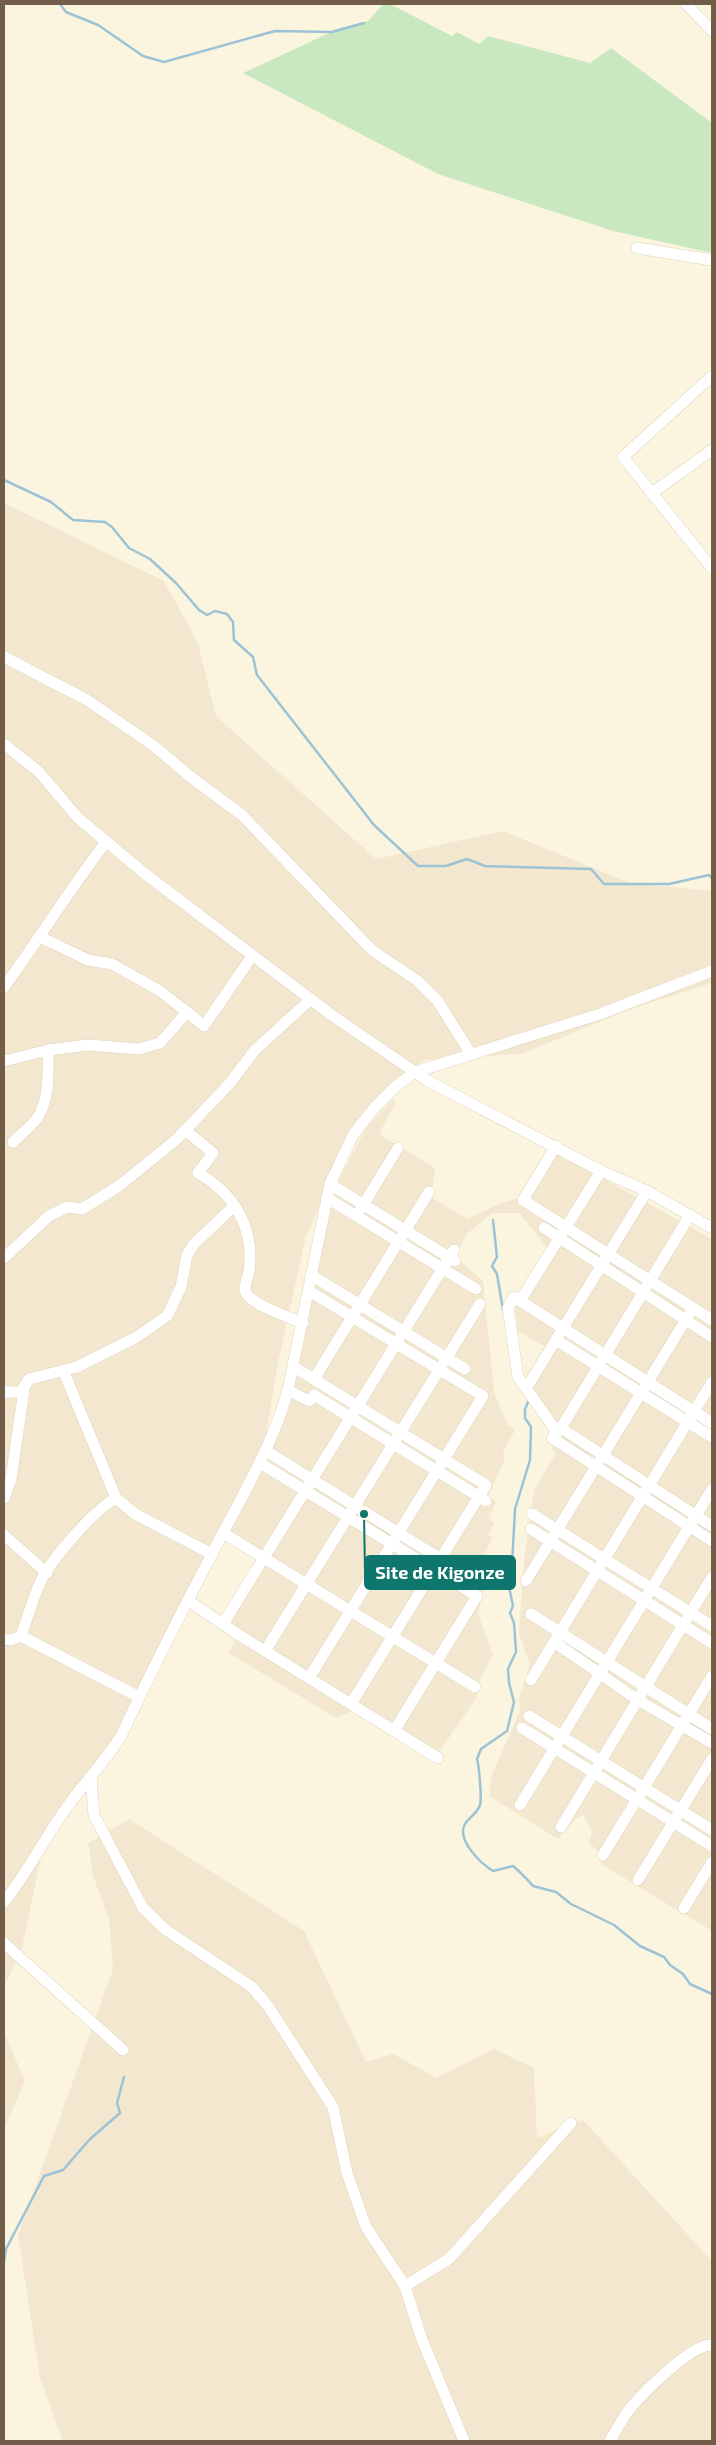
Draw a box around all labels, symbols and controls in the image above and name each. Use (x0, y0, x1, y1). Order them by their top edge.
callout: Site de Kigonze (365, 1556, 515, 1589)
text: Site de Kigonze (375, 1561, 505, 1583)

